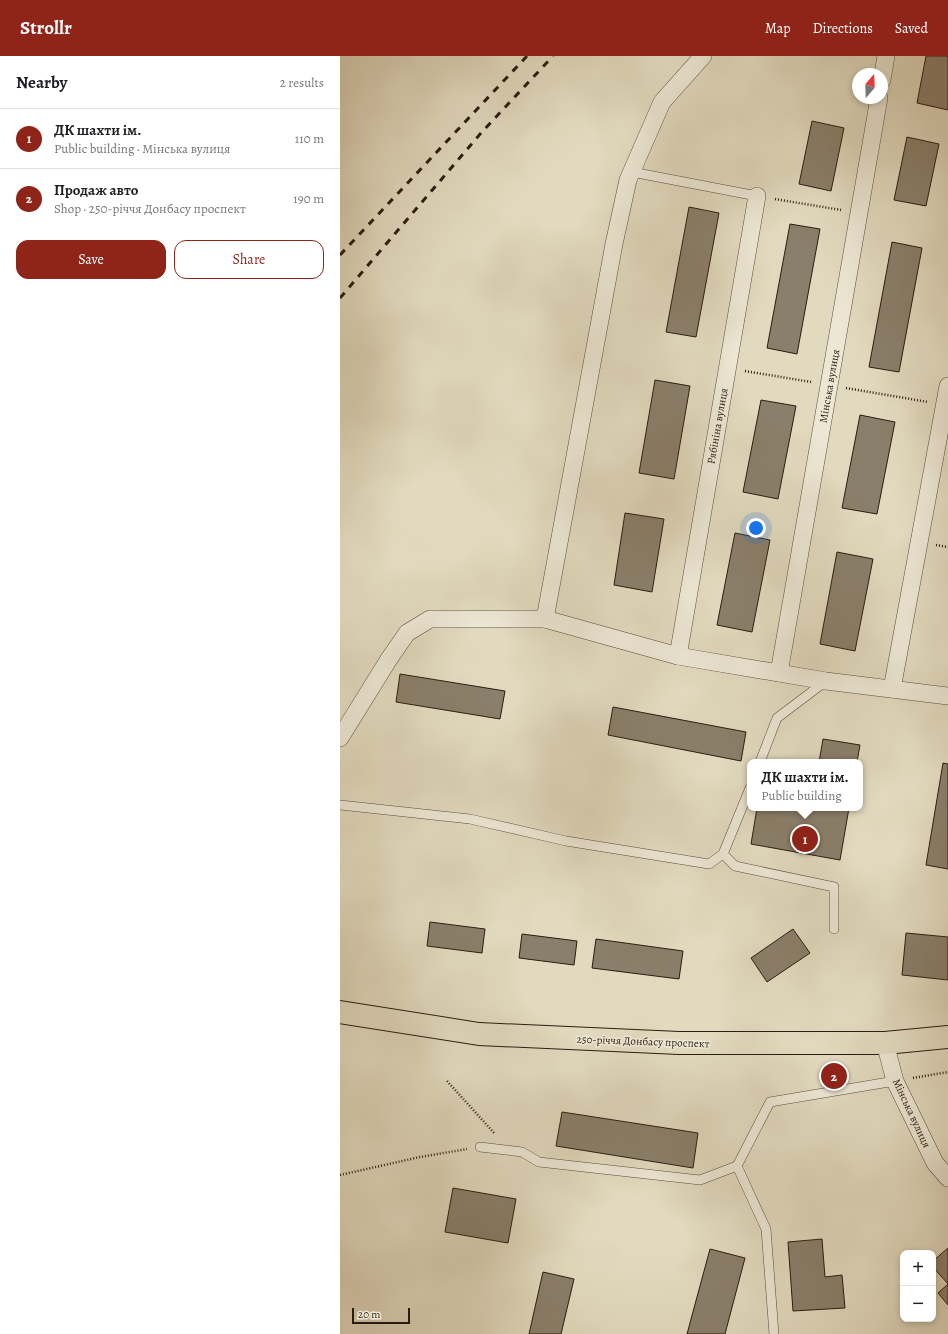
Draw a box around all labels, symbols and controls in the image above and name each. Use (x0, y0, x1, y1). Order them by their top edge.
text: Strollr (20, 15, 72, 41)
text: Map (765, 19, 791, 38)
text: Directions (813, 19, 873, 38)
text: Saved (895, 19, 928, 38)
north arrow (852, 68, 888, 104)
text: Nearby (16, 71, 67, 94)
text: 2 results (280, 74, 324, 91)
text: ДК шахти ім. (54, 120, 141, 140)
text: 1 (27, 130, 31, 147)
text: 110 m (295, 130, 324, 147)
text: Public building · Мінська вулиця (54, 140, 230, 157)
text: Продаж авто (54, 180, 138, 200)
text: 2 (26, 190, 32, 207)
text: 190 m (293, 190, 324, 207)
text: Shop · 250-річчя Донбасу проспект (54, 200, 246, 217)
button: Save (16, 240, 166, 279)
button: Share (174, 240, 324, 279)
street label: Мінська вулиця (816, 348, 843, 424)
street label: Рябініна вулиця (703, 387, 732, 465)
your location (746, 518, 766, 538)
popup (747, 759, 863, 811)
text: ДК шахти ім. (761, 767, 849, 787)
text: Public building (761, 787, 842, 804)
pin: 1 (792, 824, 818, 854)
street label: 250-річчя Донбасу проспект (576, 1032, 710, 1051)
pin: 2 (821, 1061, 847, 1091)
street label: Мінська вулиця (889, 1076, 934, 1150)
map controls (900, 1250, 936, 1322)
button: + (900, 1250, 936, 1286)
button: − (900, 1286, 936, 1322)
scale bar (352, 1306, 410, 1325)
text: 20 m (358, 1307, 380, 1322)

